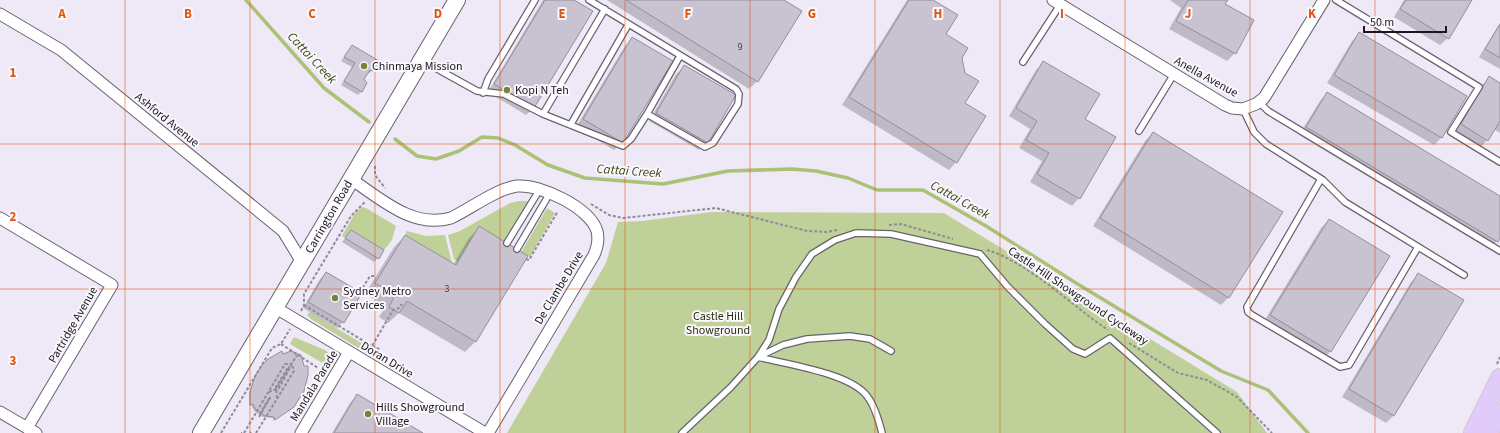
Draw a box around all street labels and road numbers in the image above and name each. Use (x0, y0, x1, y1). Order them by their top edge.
street label: Anella Avenue (1171, 52, 1241, 102)
street label: Ashford Avenue (131, 89, 203, 151)
street label: Carrington Road (301, 177, 357, 257)
street label: Castle Hill Showground Cycleway (1004, 242, 1152, 350)
street label: De Clambe Drive (530, 248, 588, 328)
street label: Partridge Avenue (44, 284, 102, 366)
street label: Doran Drive (357, 338, 417, 382)
street label: Mandala Parade (286, 347, 342, 425)

